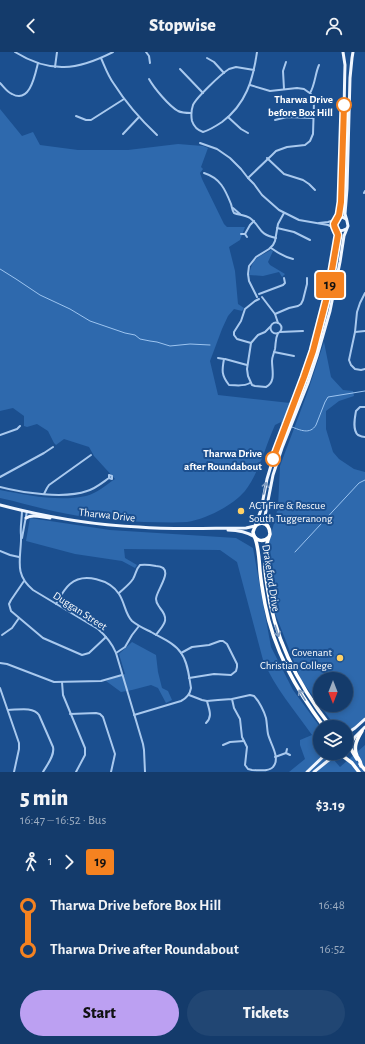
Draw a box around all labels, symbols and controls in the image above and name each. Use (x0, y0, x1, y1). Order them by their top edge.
icon: back (20, 15, 42, 37)
icon: person (323, 15, 345, 37)
text: Stopwise (149, 17, 216, 35)
place label: Tharwa Drive before Box Hill (268, 94, 333, 118)
marker: Tharwa Drive before Box Hill (336, 97, 352, 113)
line badge: 19 (312, 272, 348, 298)
text: 19 (324, 278, 336, 292)
place label: Tharwa Drive after Roundabout (184, 448, 262, 472)
marker: Tharwa Drive after Roundabout (265, 451, 281, 467)
one-way arrow (262, 482, 269, 495)
place label: ACT Fire & Rescue South Tuggeranong (249, 500, 333, 524)
marker: ACT Fire & Rescue South Tuggeranong (236, 506, 246, 516)
street label: Tharwa Drive (78, 507, 136, 523)
street label: Drakeford Drive (260, 544, 282, 612)
street label: Duggan Street (51, 590, 109, 633)
one-way arrow (274, 625, 282, 637)
place label: Covenant Christian College (260, 647, 332, 671)
marker: Covenant Christian College (335, 653, 345, 663)
north arrow (313, 672, 353, 712)
map controls (313, 672, 353, 760)
one-way arrow (297, 689, 305, 701)
button: layers (313, 720, 353, 760)
text: 5 min (20, 787, 68, 809)
text: $3.19 (316, 798, 345, 813)
text: 16:47 – 16:52 · Bus (20, 814, 106, 827)
icon: walk (20, 851, 42, 873)
icon: forward (58, 851, 80, 873)
text: 1 (48, 855, 52, 868)
text: 19 (94, 855, 106, 869)
text: Tharwa Drive before Box Hill (50, 898, 221, 913)
text: 16:48 (319, 899, 345, 912)
text: Tharwa Drive after Roundabout (50, 942, 239, 957)
text: 16:52 (320, 943, 345, 956)
button: Start (20, 990, 179, 1036)
button: Tickets (187, 990, 345, 1036)

